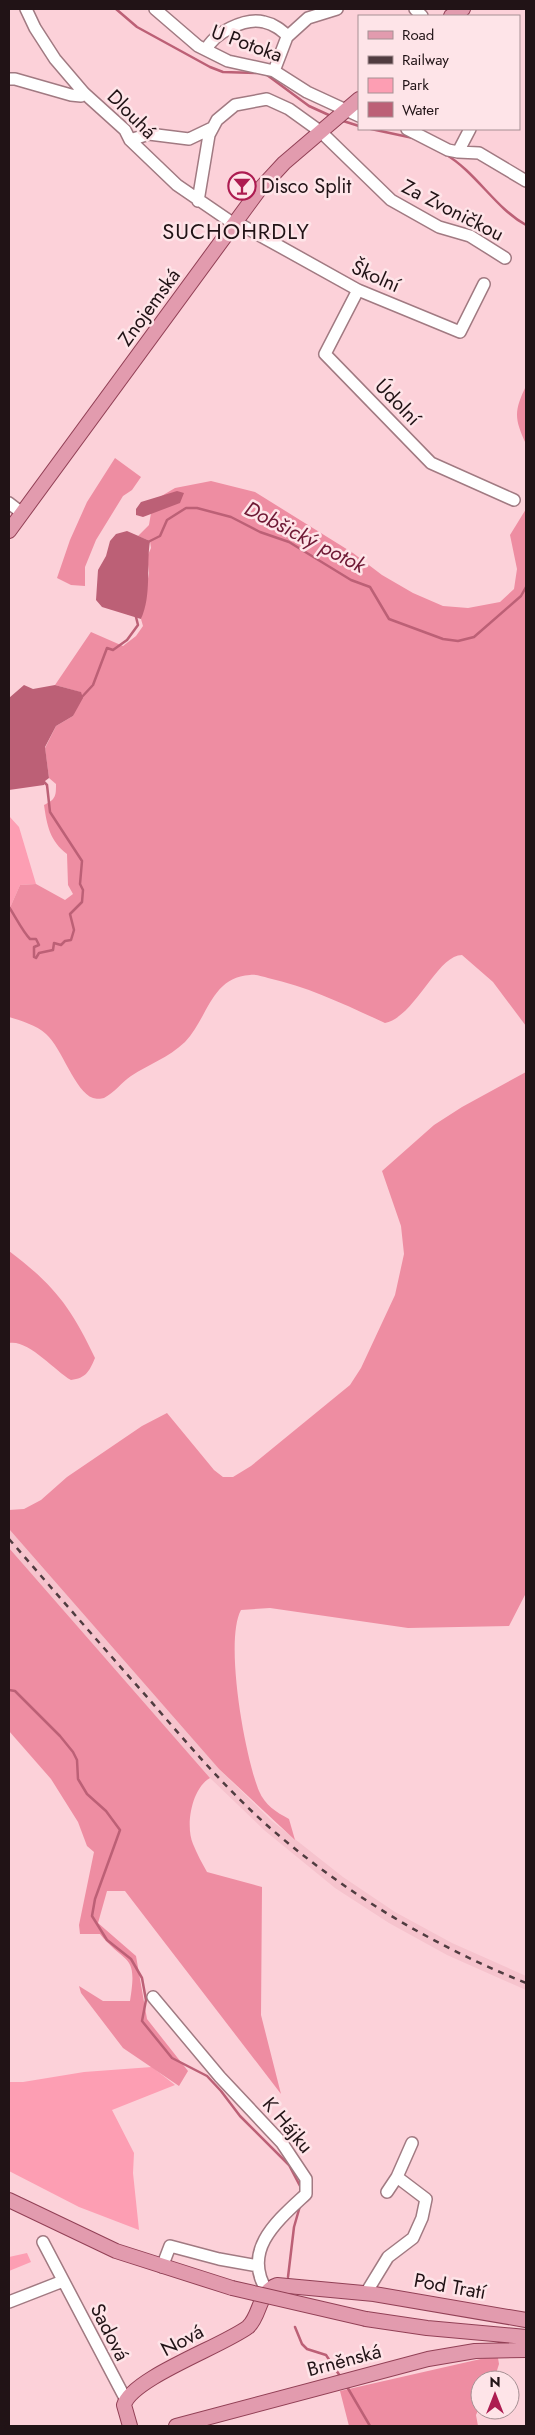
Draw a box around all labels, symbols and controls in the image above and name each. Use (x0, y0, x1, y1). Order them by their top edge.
legend (358, 15, 520, 130)
street label: U Potoka (207, 17, 287, 70)
text: Road (402, 24, 434, 46)
text: Railway (402, 49, 449, 71)
text: Park (402, 74, 429, 96)
street label: Dlouhá (100, 83, 163, 146)
text: Water (402, 99, 440, 121)
bar icon: Disco Split (227, 171, 257, 201)
place label: Disco Split (261, 172, 351, 201)
street label: Za Zvoničkou (397, 172, 509, 249)
district label: SUCHOHRDLY (162, 215, 310, 247)
street label: Školní (347, 253, 406, 300)
street label: Znojemská (111, 262, 188, 352)
street label: Údolní (368, 372, 428, 433)
water label: Dobšický potok (239, 494, 372, 581)
street label: K Hájku (255, 2091, 320, 2160)
street label: Pod Tratí (412, 2266, 489, 2307)
street label: Sadová (83, 2298, 136, 2366)
street label: Nová (156, 2317, 209, 2364)
street label: Brněnská (304, 2337, 385, 2384)
north arrow (470, 2370, 520, 2420)
text: N (489, 2372, 501, 2392)

